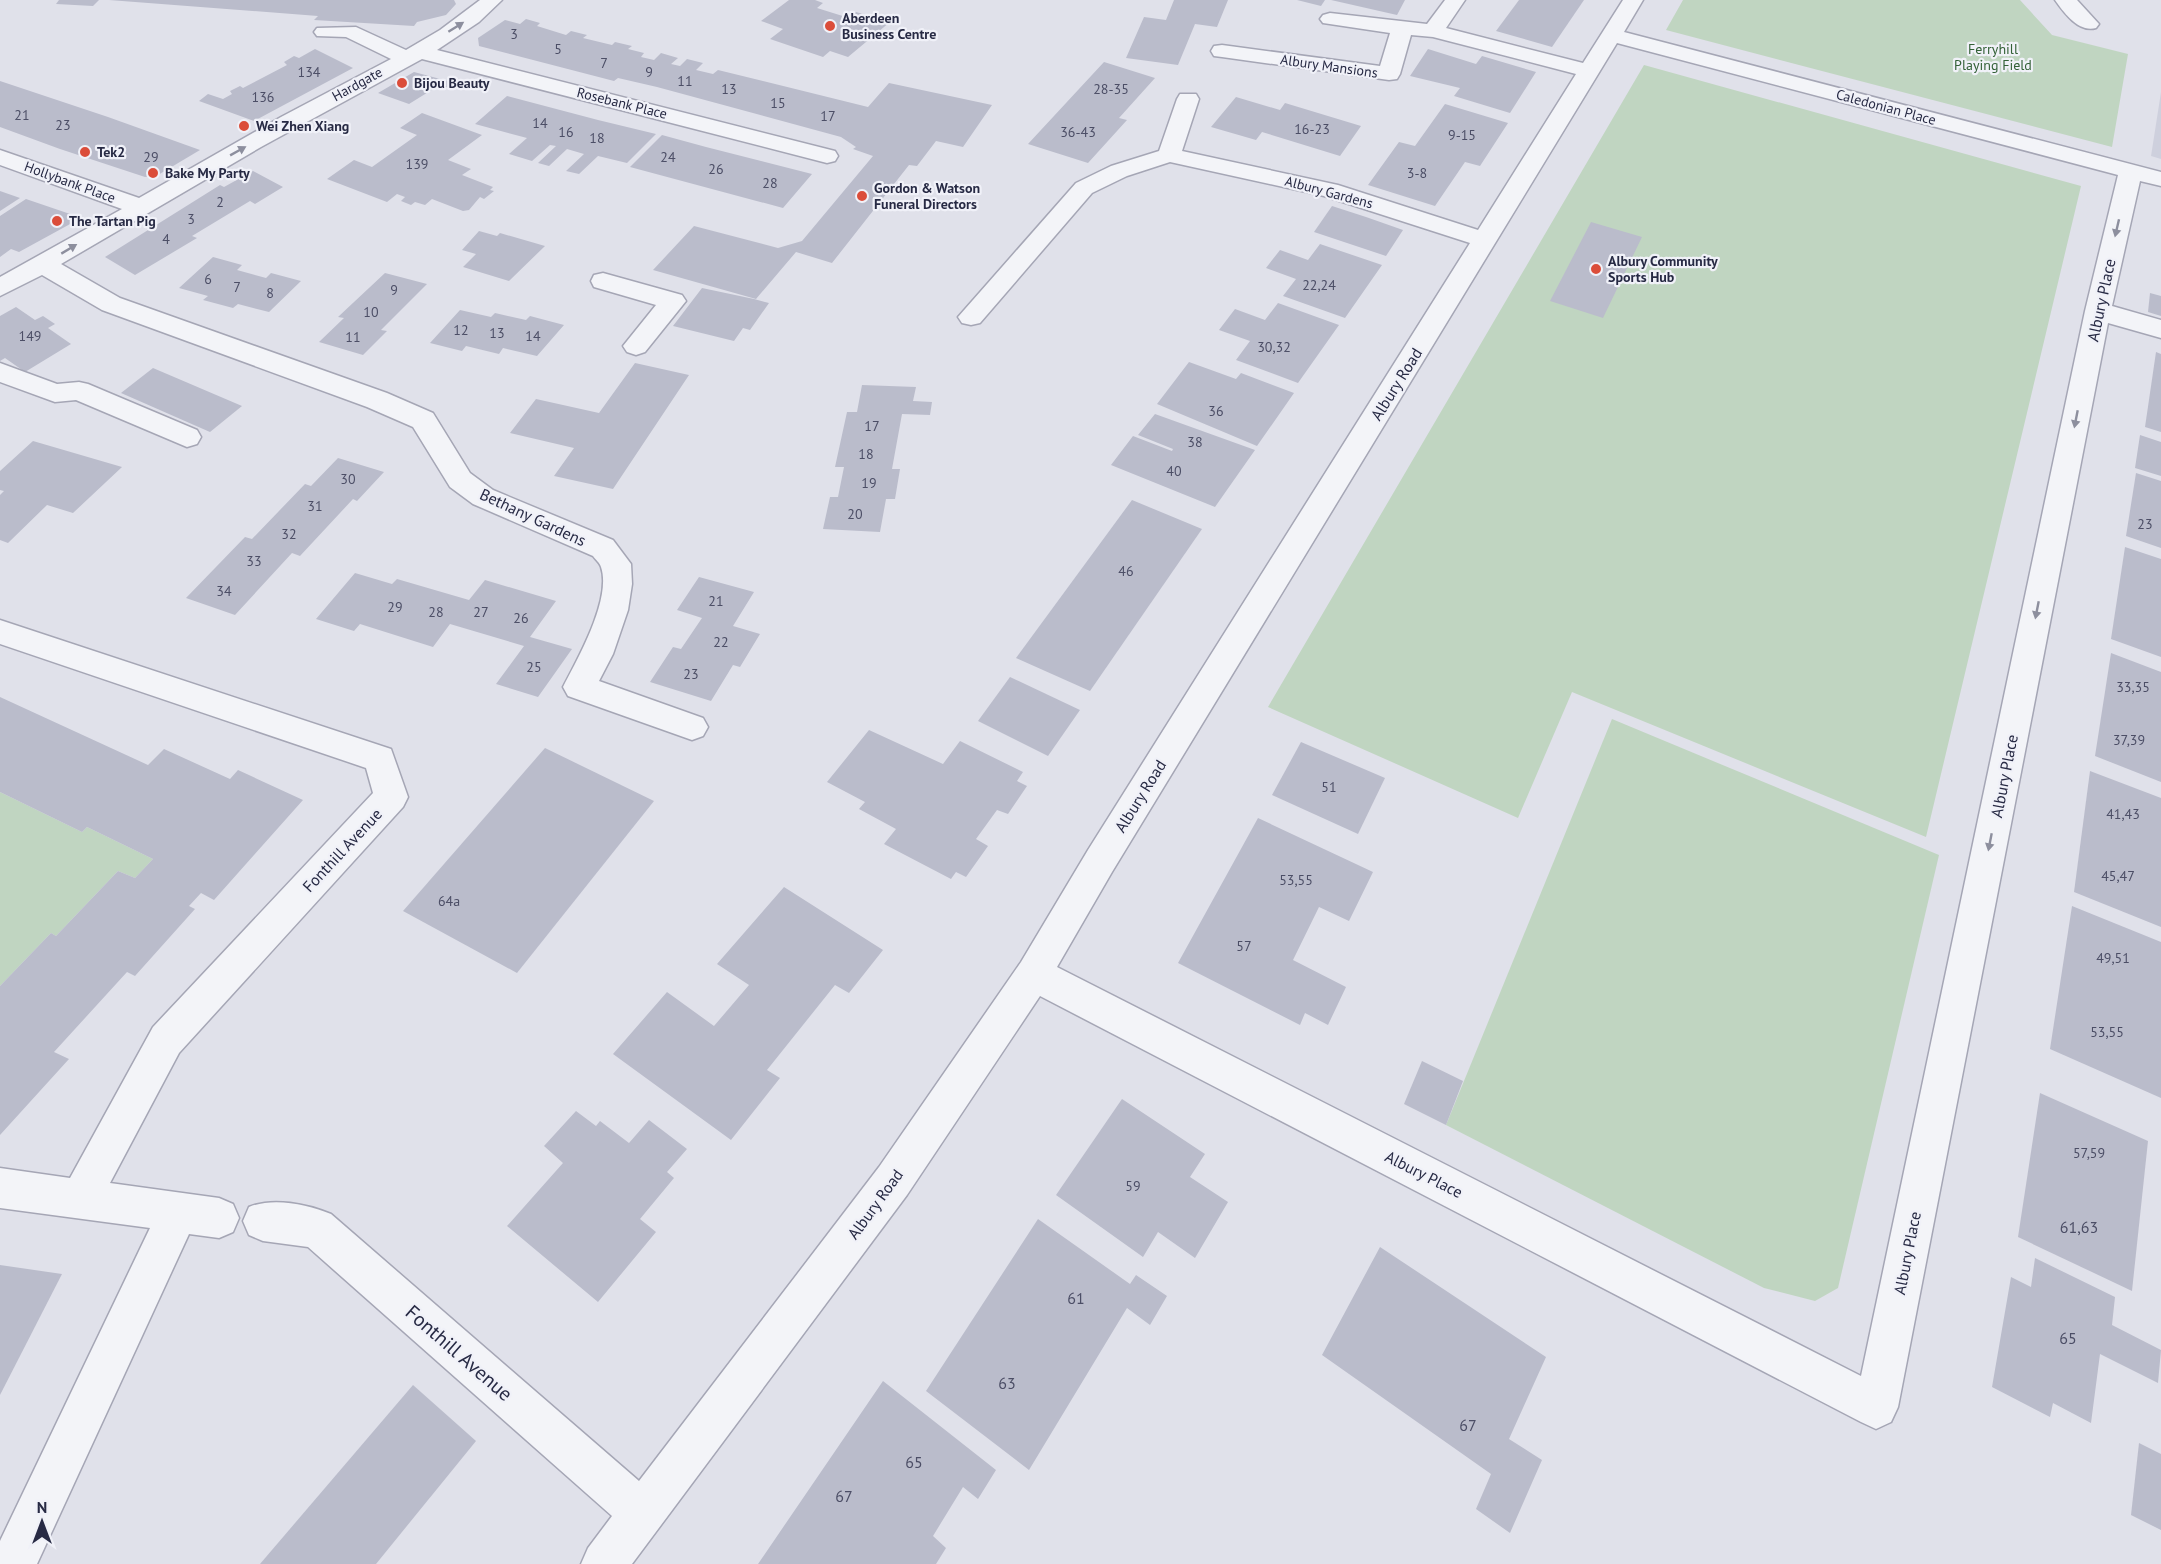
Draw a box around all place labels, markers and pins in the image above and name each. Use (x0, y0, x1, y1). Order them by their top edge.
place label: Aberdeen Business Centre (842, 9, 936, 43)
marker: Aberdeen Business Centre (823, 19, 837, 33)
place label: Bijou Beauty (414, 74, 490, 92)
marker: Bijou Beauty (395, 76, 409, 90)
place label: Wei Zhen Xiang (256, 117, 349, 135)
marker: Wei Zhen Xiang (237, 119, 251, 133)
place label: Tek2 (97, 143, 125, 161)
marker: Tek2 (78, 145, 92, 159)
place label: Bake My Party (165, 164, 250, 182)
marker: Bake My Party (146, 166, 160, 180)
place label: Gordon & Watson Funeral Directors (874, 179, 980, 213)
marker: Gordon & Watson Funeral Directors (855, 189, 869, 203)
place label: The Tartan Pig (69, 212, 156, 230)
marker: The Tartan Pig (50, 214, 64, 228)
place label: Albury Community Sports Hub (1608, 252, 1718, 286)
marker: Albury Community Sports Hub (1589, 262, 1603, 276)

